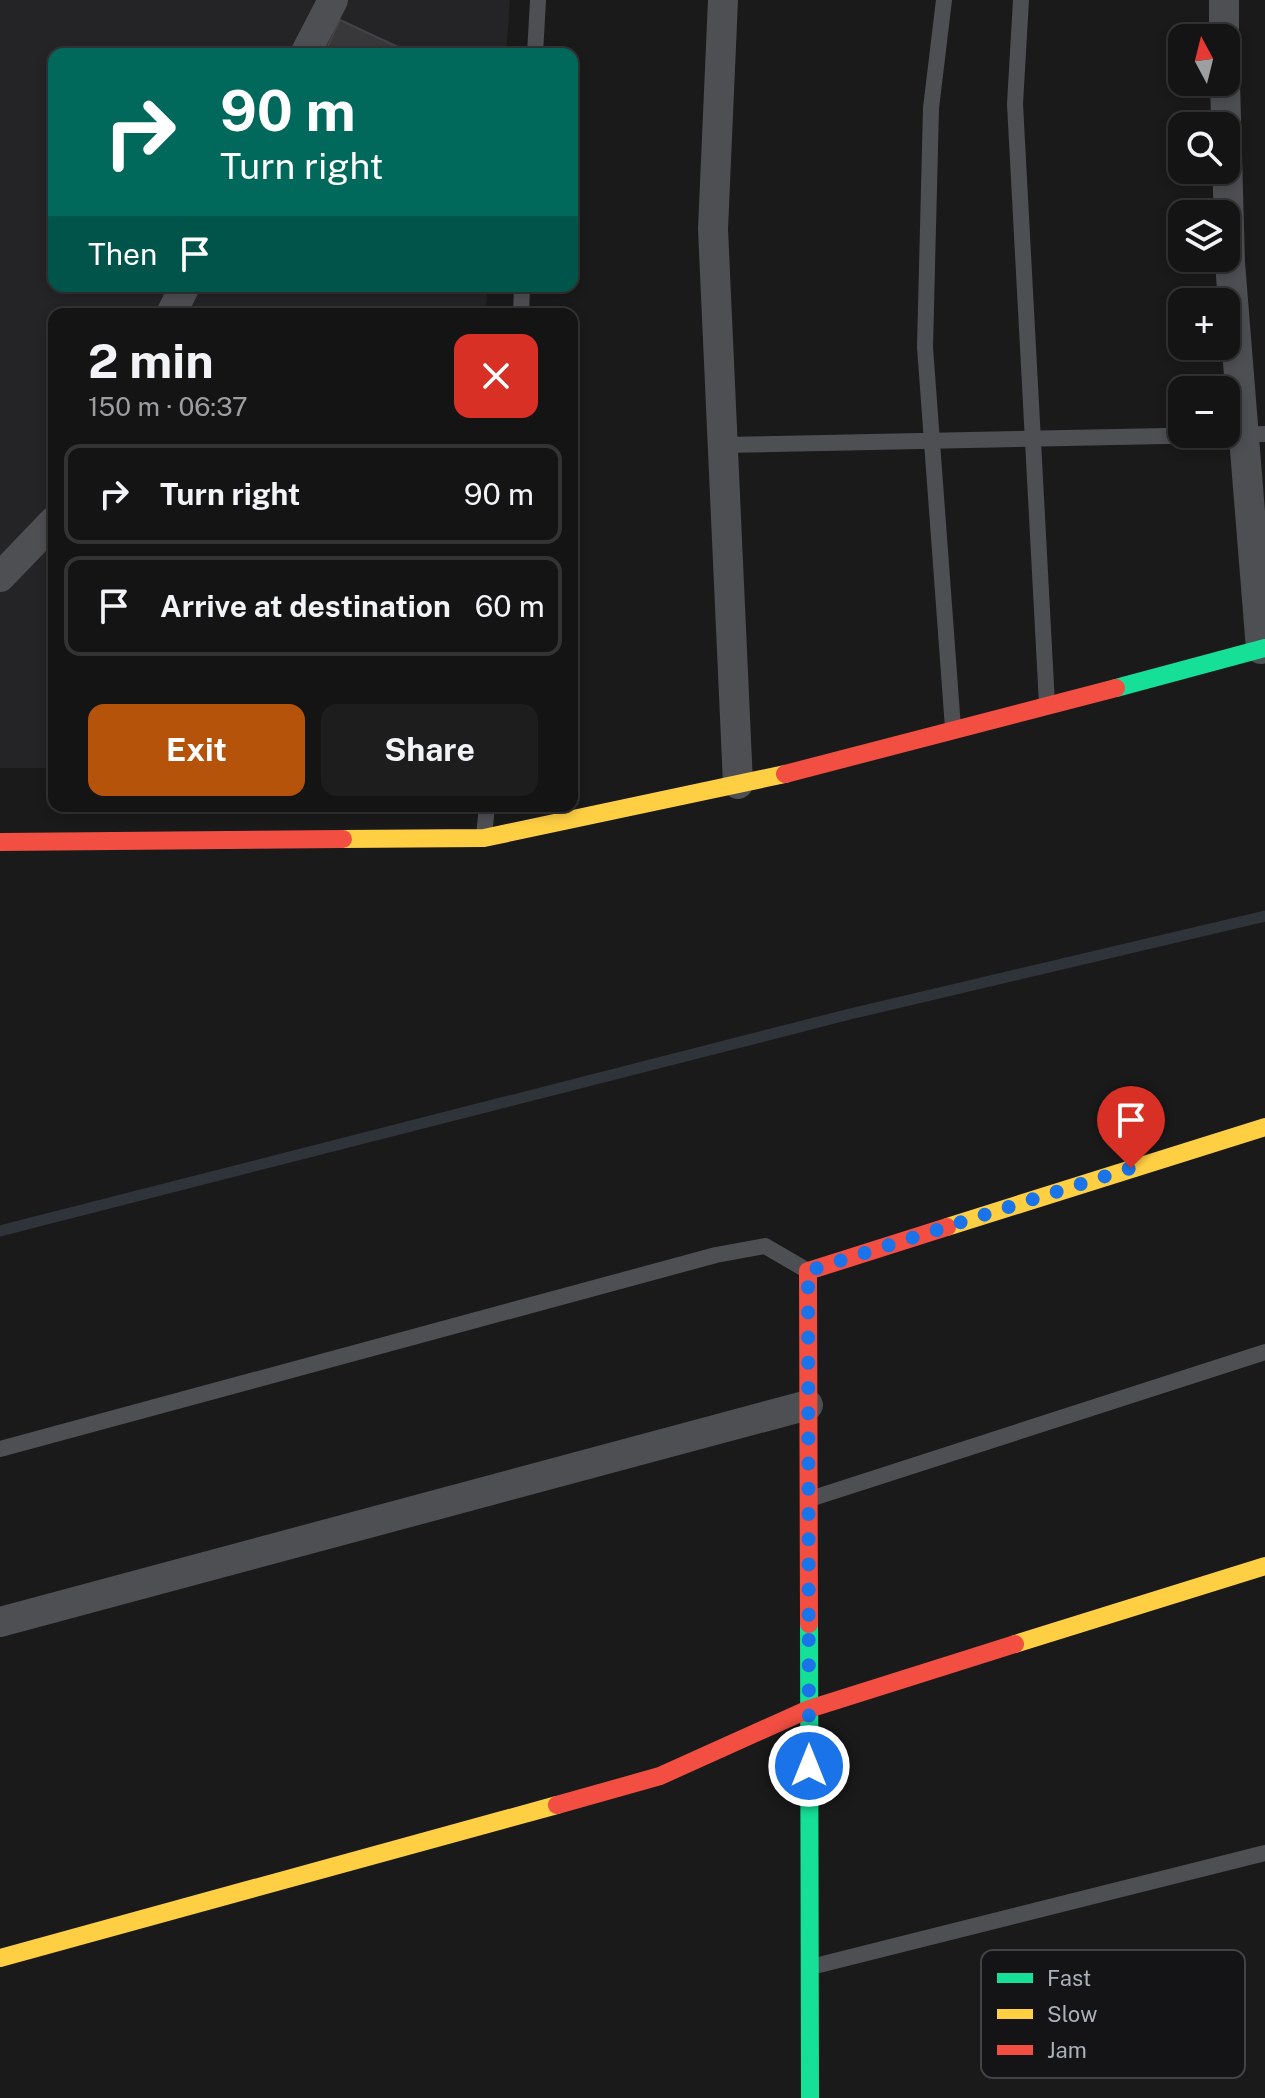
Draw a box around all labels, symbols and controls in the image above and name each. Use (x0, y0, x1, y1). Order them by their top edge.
north arrow (1168, 24, 1240, 96)
map controls (1168, 24, 1240, 448)
text: 90 m (220, 78, 356, 144)
icon: right (88, 80, 192, 184)
button: search (1168, 112, 1240, 184)
text: Turn right (220, 145, 383, 187)
button: layers (1168, 200, 1240, 272)
icon: arrive (173, 232, 217, 276)
text: Then (88, 236, 157, 272)
button: + (1168, 288, 1240, 360)
text: 2 min (88, 332, 214, 389)
button: close (454, 334, 538, 418)
button: − (1168, 376, 1240, 448)
text: 150 m · 06:37 (88, 391, 248, 422)
icon: right (92, 472, 136, 516)
text: Turn right (160, 476, 300, 512)
text: 90 m (464, 476, 534, 512)
icon: arrive (92, 584, 136, 628)
text: Arrive at destination (160, 588, 451, 624)
text: 60 m (475, 588, 545, 624)
button: Exit (88, 704, 305, 796)
button: Share (321, 704, 538, 796)
pin (1097, 1086, 1165, 1168)
icon: arrive (1109, 1098, 1153, 1142)
position arrow (767, 1724, 851, 1808)
legend (981, 1950, 1245, 2078)
text: Fast (1047, 1965, 1091, 1991)
text: Slow (1047, 2001, 1097, 2027)
text: Jam (1047, 2037, 1087, 2063)

